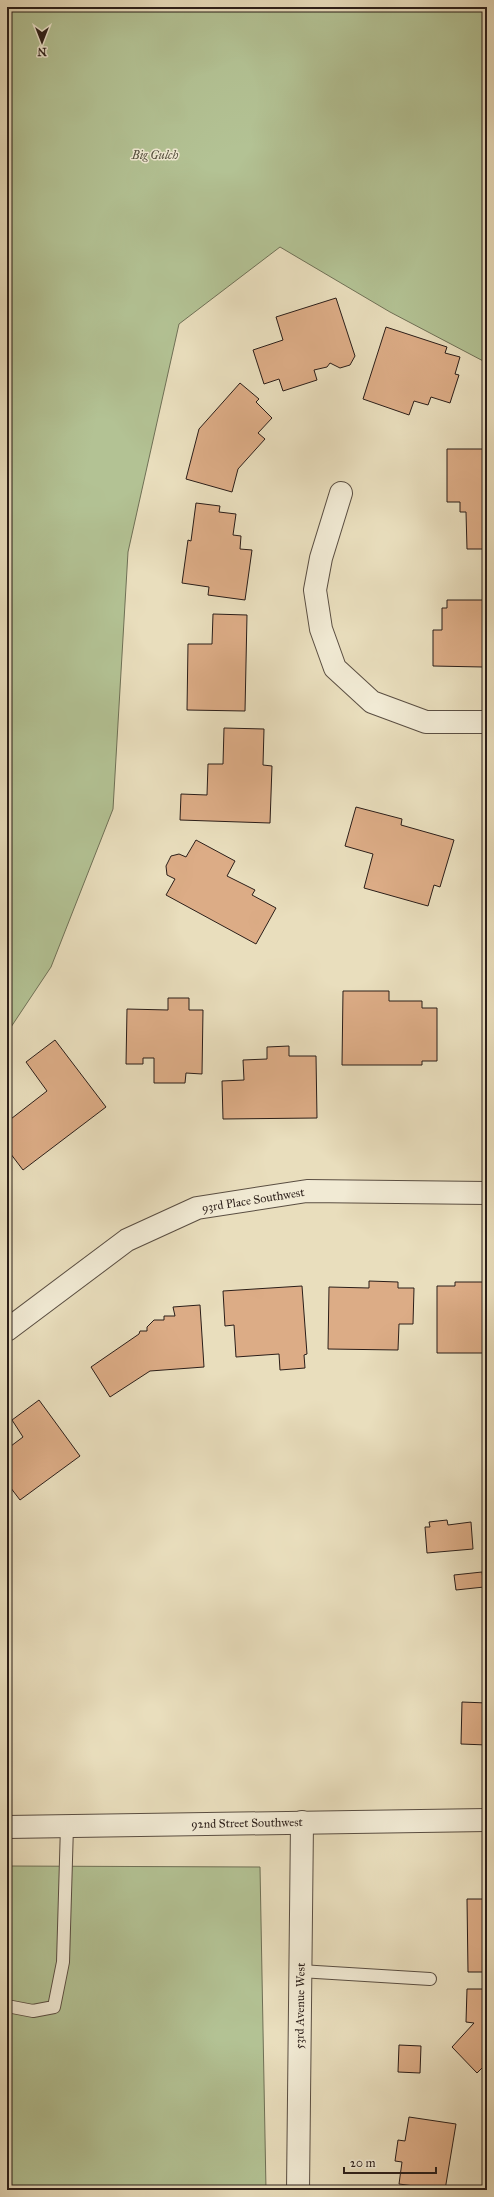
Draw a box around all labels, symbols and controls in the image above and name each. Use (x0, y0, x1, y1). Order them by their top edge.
north arrow (22, 22, 62, 62)
text: N (37, 45, 47, 58)
park label: Big Gulch (131, 148, 178, 162)
street label: 93rd Place Southwest (201, 1185, 306, 1215)
street label: 92nd Street Southwest (191, 1815, 304, 1831)
street label: 53rd Avenue West (292, 1962, 308, 2049)
scale bar (344, 2149, 436, 2175)
text: 20 m (350, 2156, 376, 2170)

